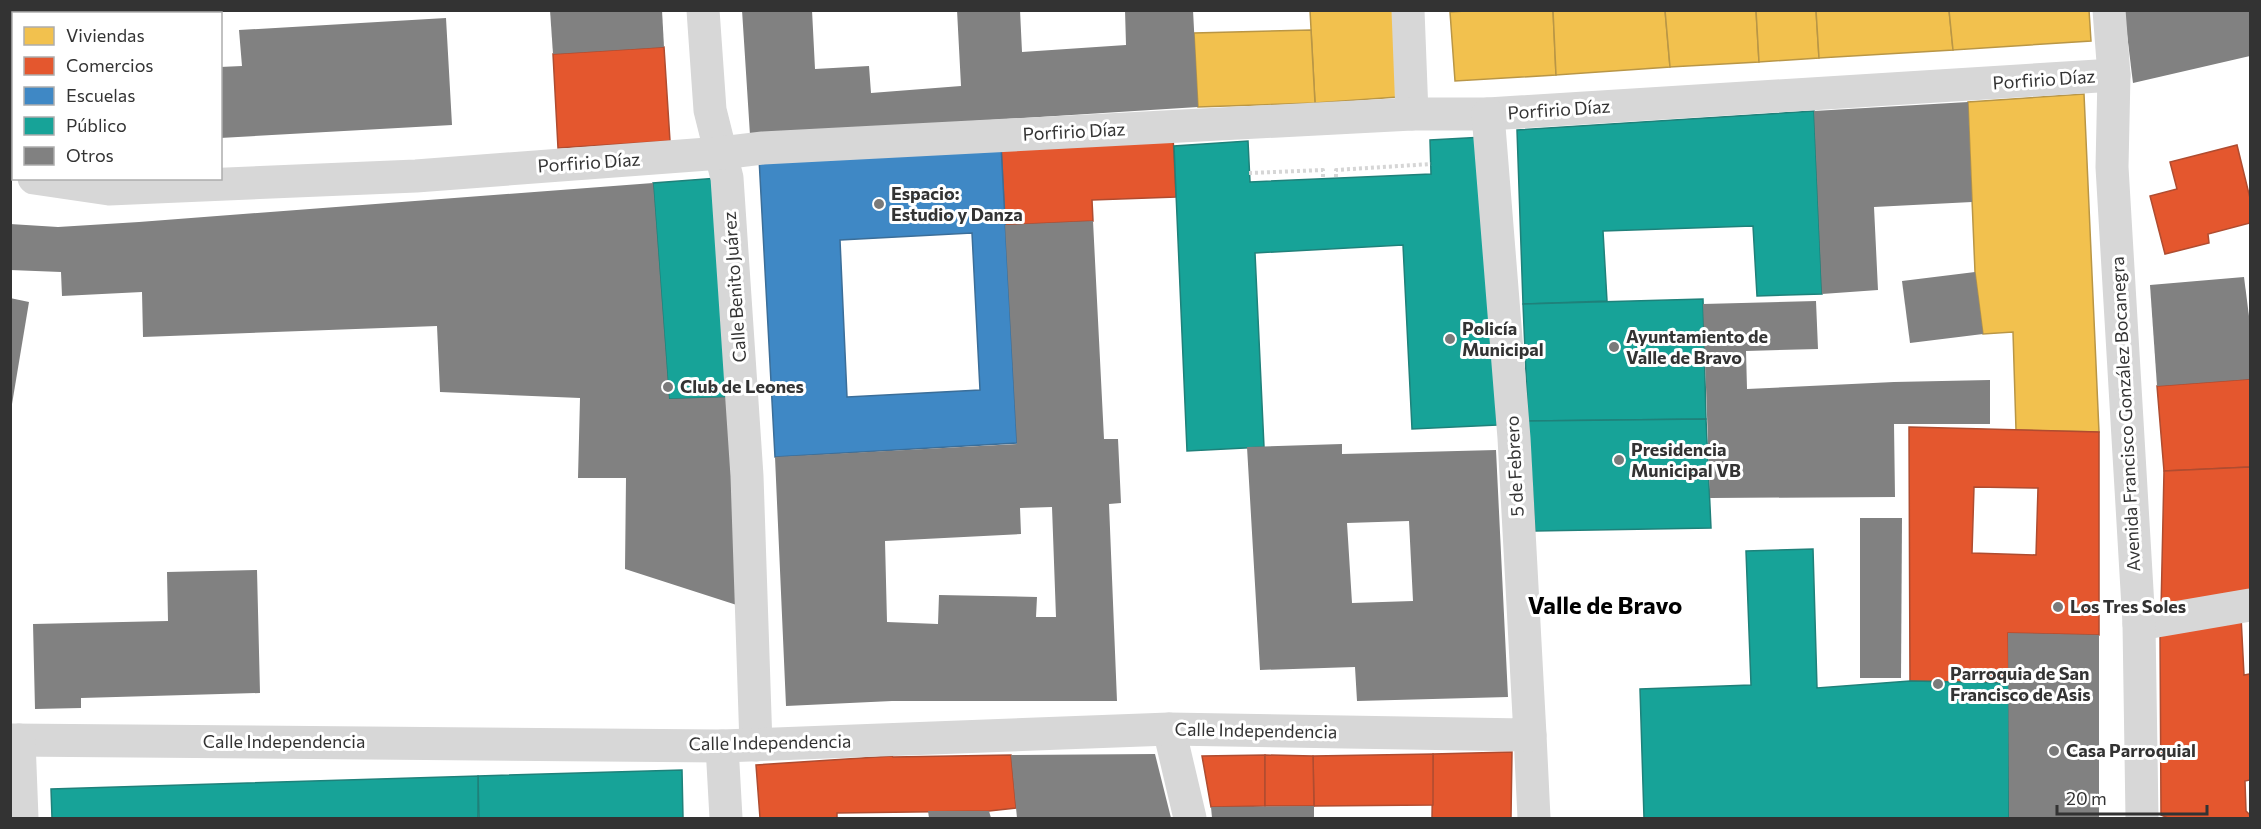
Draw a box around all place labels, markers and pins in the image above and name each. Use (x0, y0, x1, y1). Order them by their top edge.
place label: Espacio: Estudio y Danza (891, 182, 1023, 225)
marker: Espacio: Estudio y Danza (872, 197, 886, 211)
place label: Policía Municipal (1462, 317, 1544, 360)
place label: Ayuntamiento de Valle de Bravo (1626, 325, 1768, 368)
marker: Policía Municipal (1443, 332, 1457, 346)
marker: Ayuntamiento de Valle de Bravo (1607, 340, 1621, 354)
place label: Club de Leones (680, 375, 804, 397)
marker: Club de Leones (661, 380, 675, 394)
place label: Presidencia Municipal VB (1631, 438, 1741, 481)
marker: Presidencia Municipal VB (1612, 453, 1626, 467)
place label: Los Tres Soles (2070, 595, 2186, 617)
marker: Los Tres Soles (2051, 600, 2065, 614)
place label: Parroquia de San Francisco de Asis (1950, 662, 2091, 705)
marker: Parroquia de San Francisco de Asis (1931, 677, 1945, 691)
place label: Casa Parroquial (2066, 739, 2196, 761)
marker: Casa Parroquial (2047, 744, 2061, 758)

